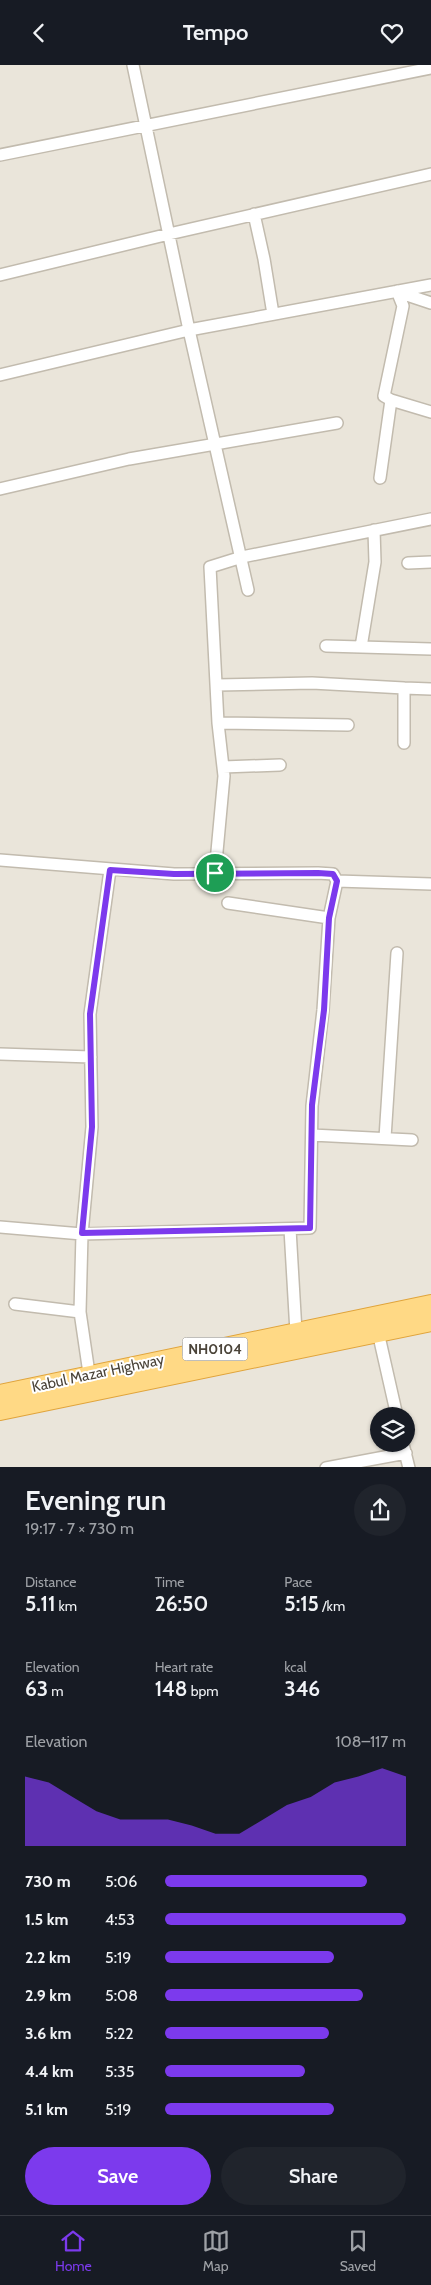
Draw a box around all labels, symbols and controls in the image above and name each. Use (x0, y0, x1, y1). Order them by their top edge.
icon: back (25, 19, 53, 47)
text: Tempo (183, 19, 248, 46)
icon: heart (378, 19, 406, 47)
pin (194, 852, 236, 894)
icon: arrive (201, 859, 229, 887)
road number: NH0104 (182, 1337, 248, 1361)
street label: Kabul Mazar Highway (30, 1350, 166, 1396)
map controls (370, 1407, 415, 1452)
button: layers (370, 1407, 415, 1452)
text: Evening run (25, 1483, 166, 1517)
button: share (354, 1484, 406, 1536)
text: 19:17 · 7 × 730 m (25, 1519, 134, 1538)
text: Distance (25, 1573, 77, 1591)
text: Time (155, 1573, 184, 1591)
text: Pace (284, 1573, 312, 1591)
text: 5.11 (25, 1591, 55, 1616)
text: 26:50 (155, 1591, 208, 1616)
text: 5:15 (284, 1591, 319, 1616)
text: km (55, 1597, 77, 1615)
text: /km (319, 1597, 345, 1615)
text: Elevation (25, 1658, 80, 1676)
text: Heart rate (155, 1658, 213, 1676)
text: kcal (284, 1658, 307, 1676)
text: 63 (25, 1676, 48, 1701)
text: 148 (155, 1676, 188, 1701)
text: 346 (284, 1676, 320, 1701)
text: m (48, 1682, 64, 1700)
text: bpm (188, 1682, 219, 1700)
text: Elevation (25, 1732, 88, 1751)
text: 108–117 m (335, 1732, 406, 1751)
text: 730 m (25, 1872, 71, 1891)
text: 5:06 (105, 1872, 137, 1891)
text: 1.5 km (25, 1910, 68, 1929)
text: 4:53 (105, 1910, 135, 1929)
text: 2.2 km (25, 1948, 71, 1967)
text: 5:19 (105, 1948, 131, 1967)
text: 2.9 km (25, 1986, 71, 2005)
text: 5:08 (105, 1986, 138, 2005)
text: 3.6 km (25, 2024, 71, 2043)
text: 5:22 (105, 2024, 134, 2043)
text: 4.4 km (25, 2062, 74, 2081)
text: 5:35 (105, 2062, 134, 2081)
text: 5.1 km (25, 2100, 68, 2119)
text: 5:19 (105, 2100, 131, 2119)
button: Save (25, 2147, 211, 2205)
button: Share (221, 2147, 406, 2205)
tab: Home (55, 2227, 92, 2275)
tab: Map (202, 2227, 230, 2275)
tab: Saved (340, 2227, 376, 2275)

